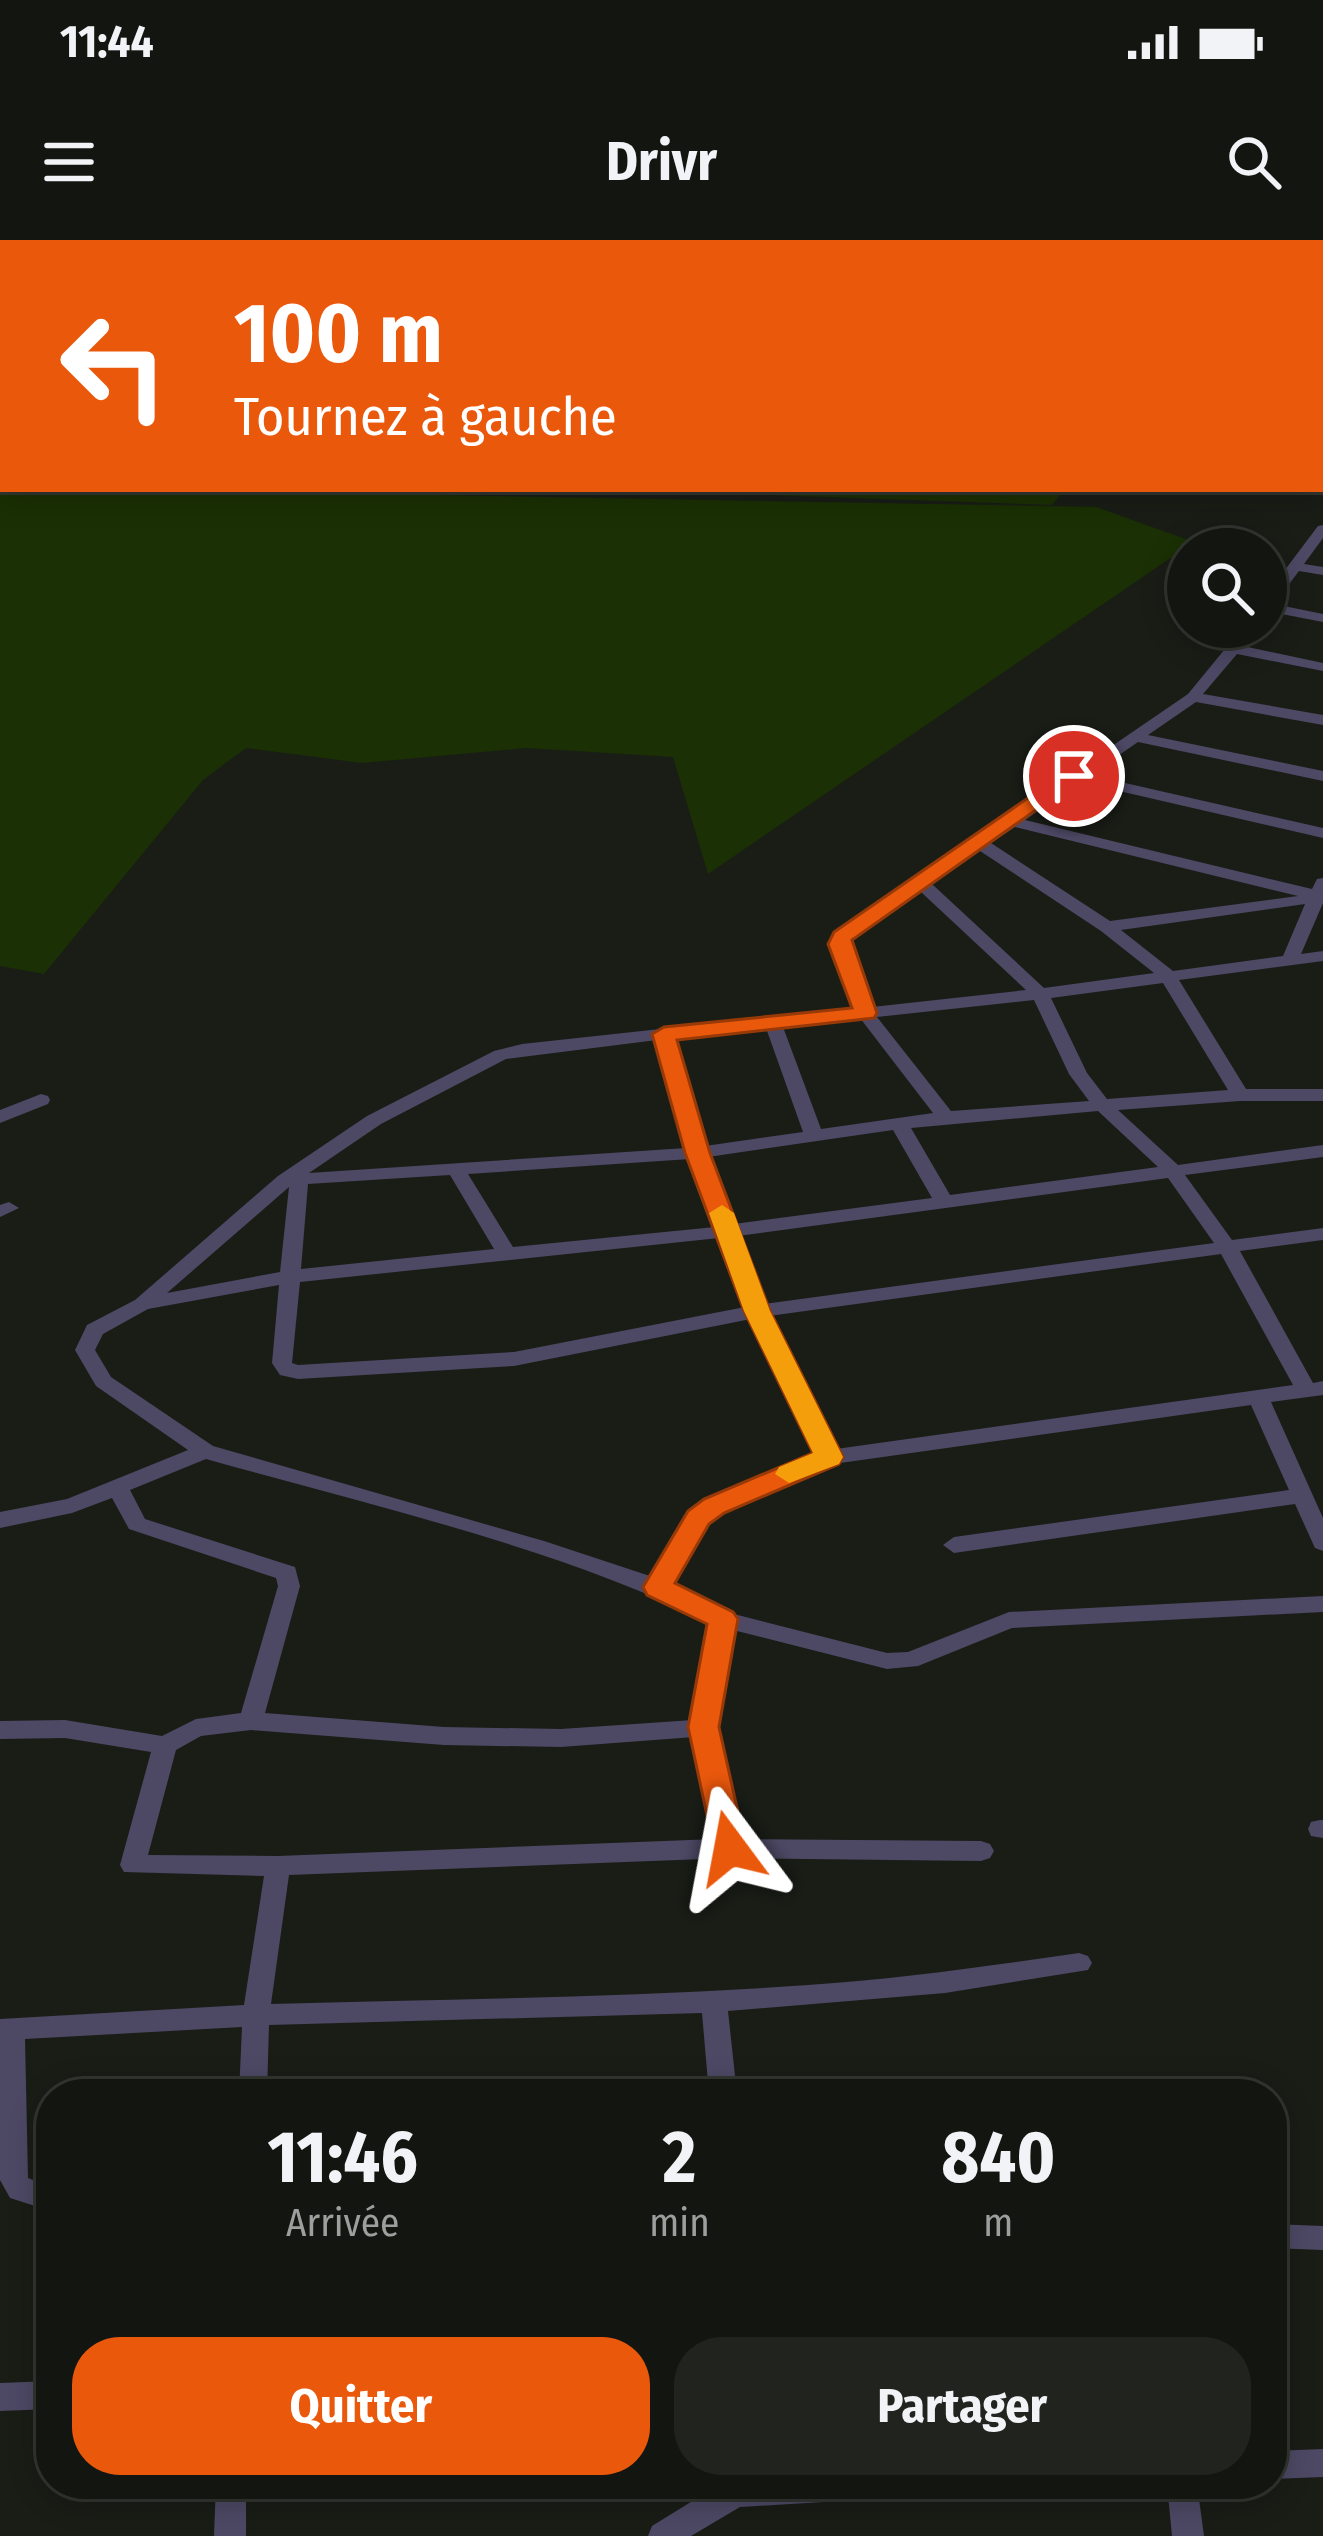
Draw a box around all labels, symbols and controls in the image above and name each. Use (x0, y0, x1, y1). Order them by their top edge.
text: 11:44 (60, 15, 154, 69)
icon: menu (36, 129, 102, 195)
icon: search (1221, 129, 1287, 195)
text: Drivr (606, 130, 717, 194)
text: 100 m (234, 283, 443, 384)
icon: left (36, 288, 192, 444)
text: Tournez à gauche (234, 385, 617, 449)
map controls (1167, 528, 1287, 648)
button: search (1167, 528, 1287, 648)
pin (1023, 725, 1125, 827)
icon: arrive (1041, 743, 1107, 809)
position arrow (667, 1785, 793, 1911)
text: 11:46 (267, 2115, 418, 2201)
text: 2 (663, 2115, 696, 2201)
text: 840 (941, 2115, 1056, 2201)
text: Arrivée (286, 2200, 399, 2246)
text: min (649, 2200, 710, 2246)
text: m (983, 2200, 1013, 2246)
button: Quitter (72, 2337, 650, 2475)
button: Partager (674, 2337, 1251, 2475)

